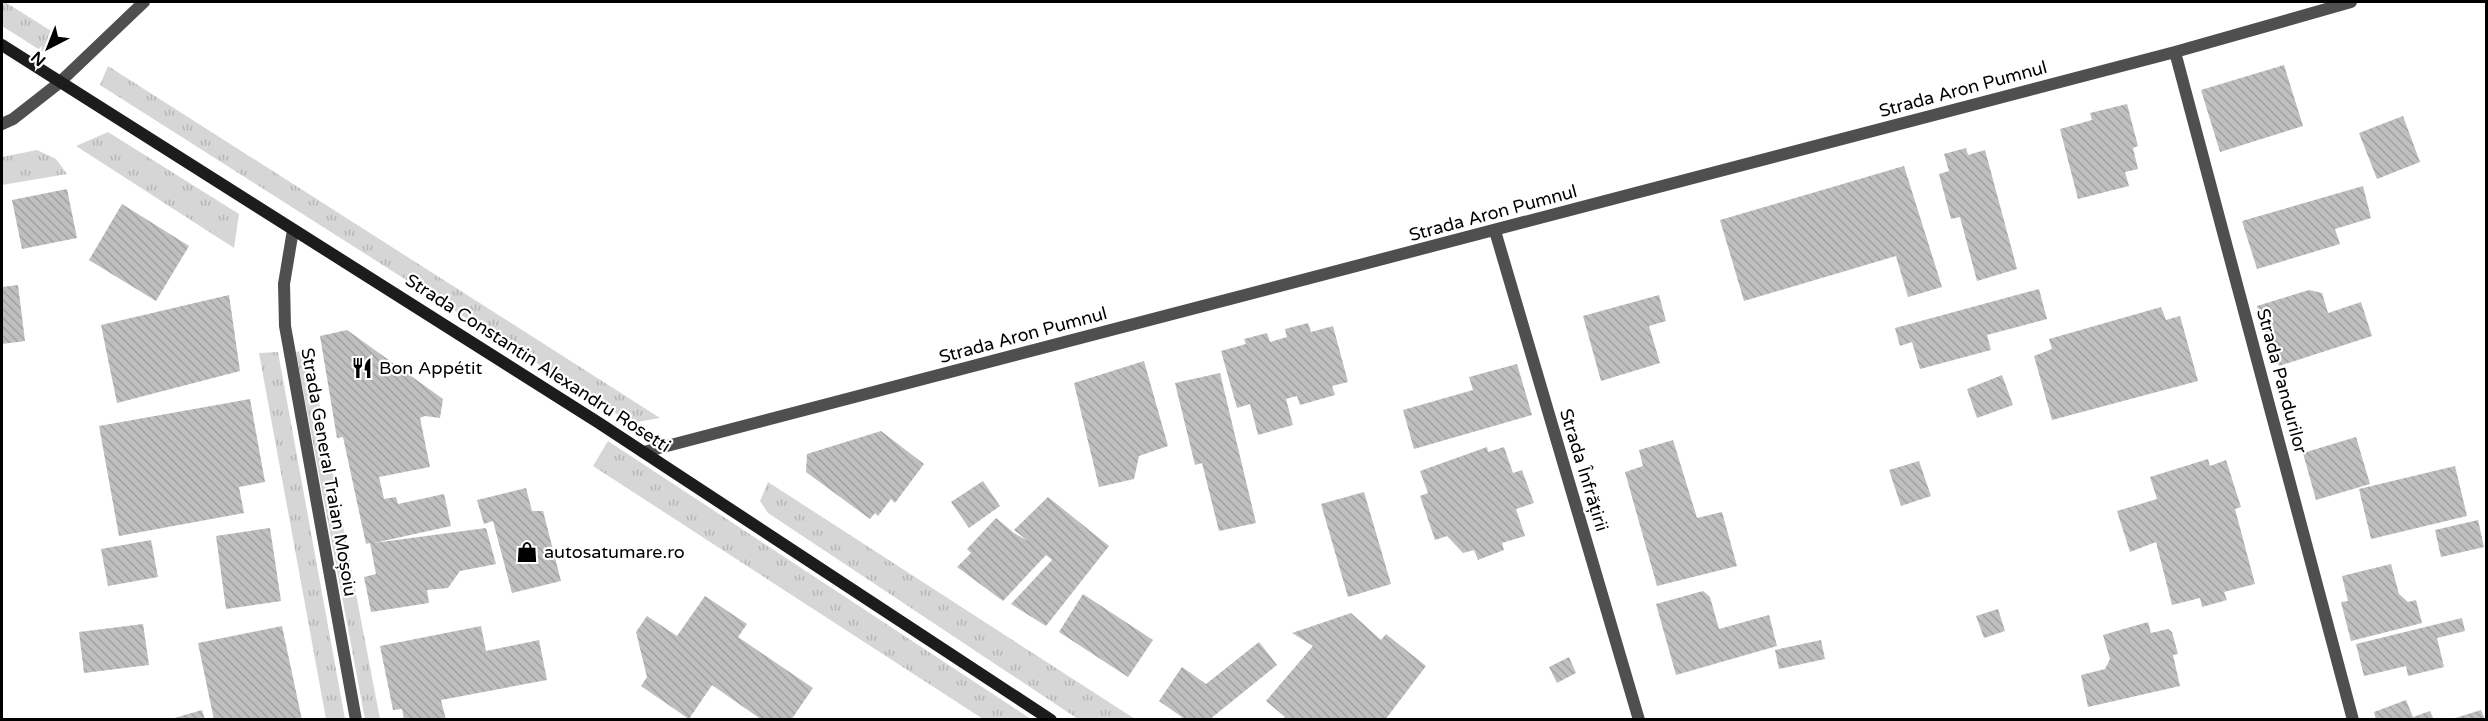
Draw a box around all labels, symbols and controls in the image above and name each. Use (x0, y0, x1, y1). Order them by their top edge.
north arrow (18, 18, 78, 78)
text: N (27, 47, 50, 70)
street label: Strada Aron Pumnul (1877, 56, 2049, 122)
street label: Strada Aron Pumnul (1407, 180, 1579, 246)
street label: Strada Constantin Alexandru Rosetti (401, 269, 675, 457)
street label: Strada Aron Pumnul (937, 302, 1109, 368)
street label: Strada Pandurilor (2252, 306, 2312, 456)
street label: Strada General Traian Moșoiu (296, 346, 362, 598)
restaurant icon: Bon Appétit (350, 356, 374, 380)
place label: Bon Appétit (379, 357, 483, 379)
street label: Strada Înfrățirii (1555, 406, 1613, 534)
shop icon: autosatumare.ro (515, 540, 539, 564)
place label: autosatumare.ro (544, 541, 685, 563)

